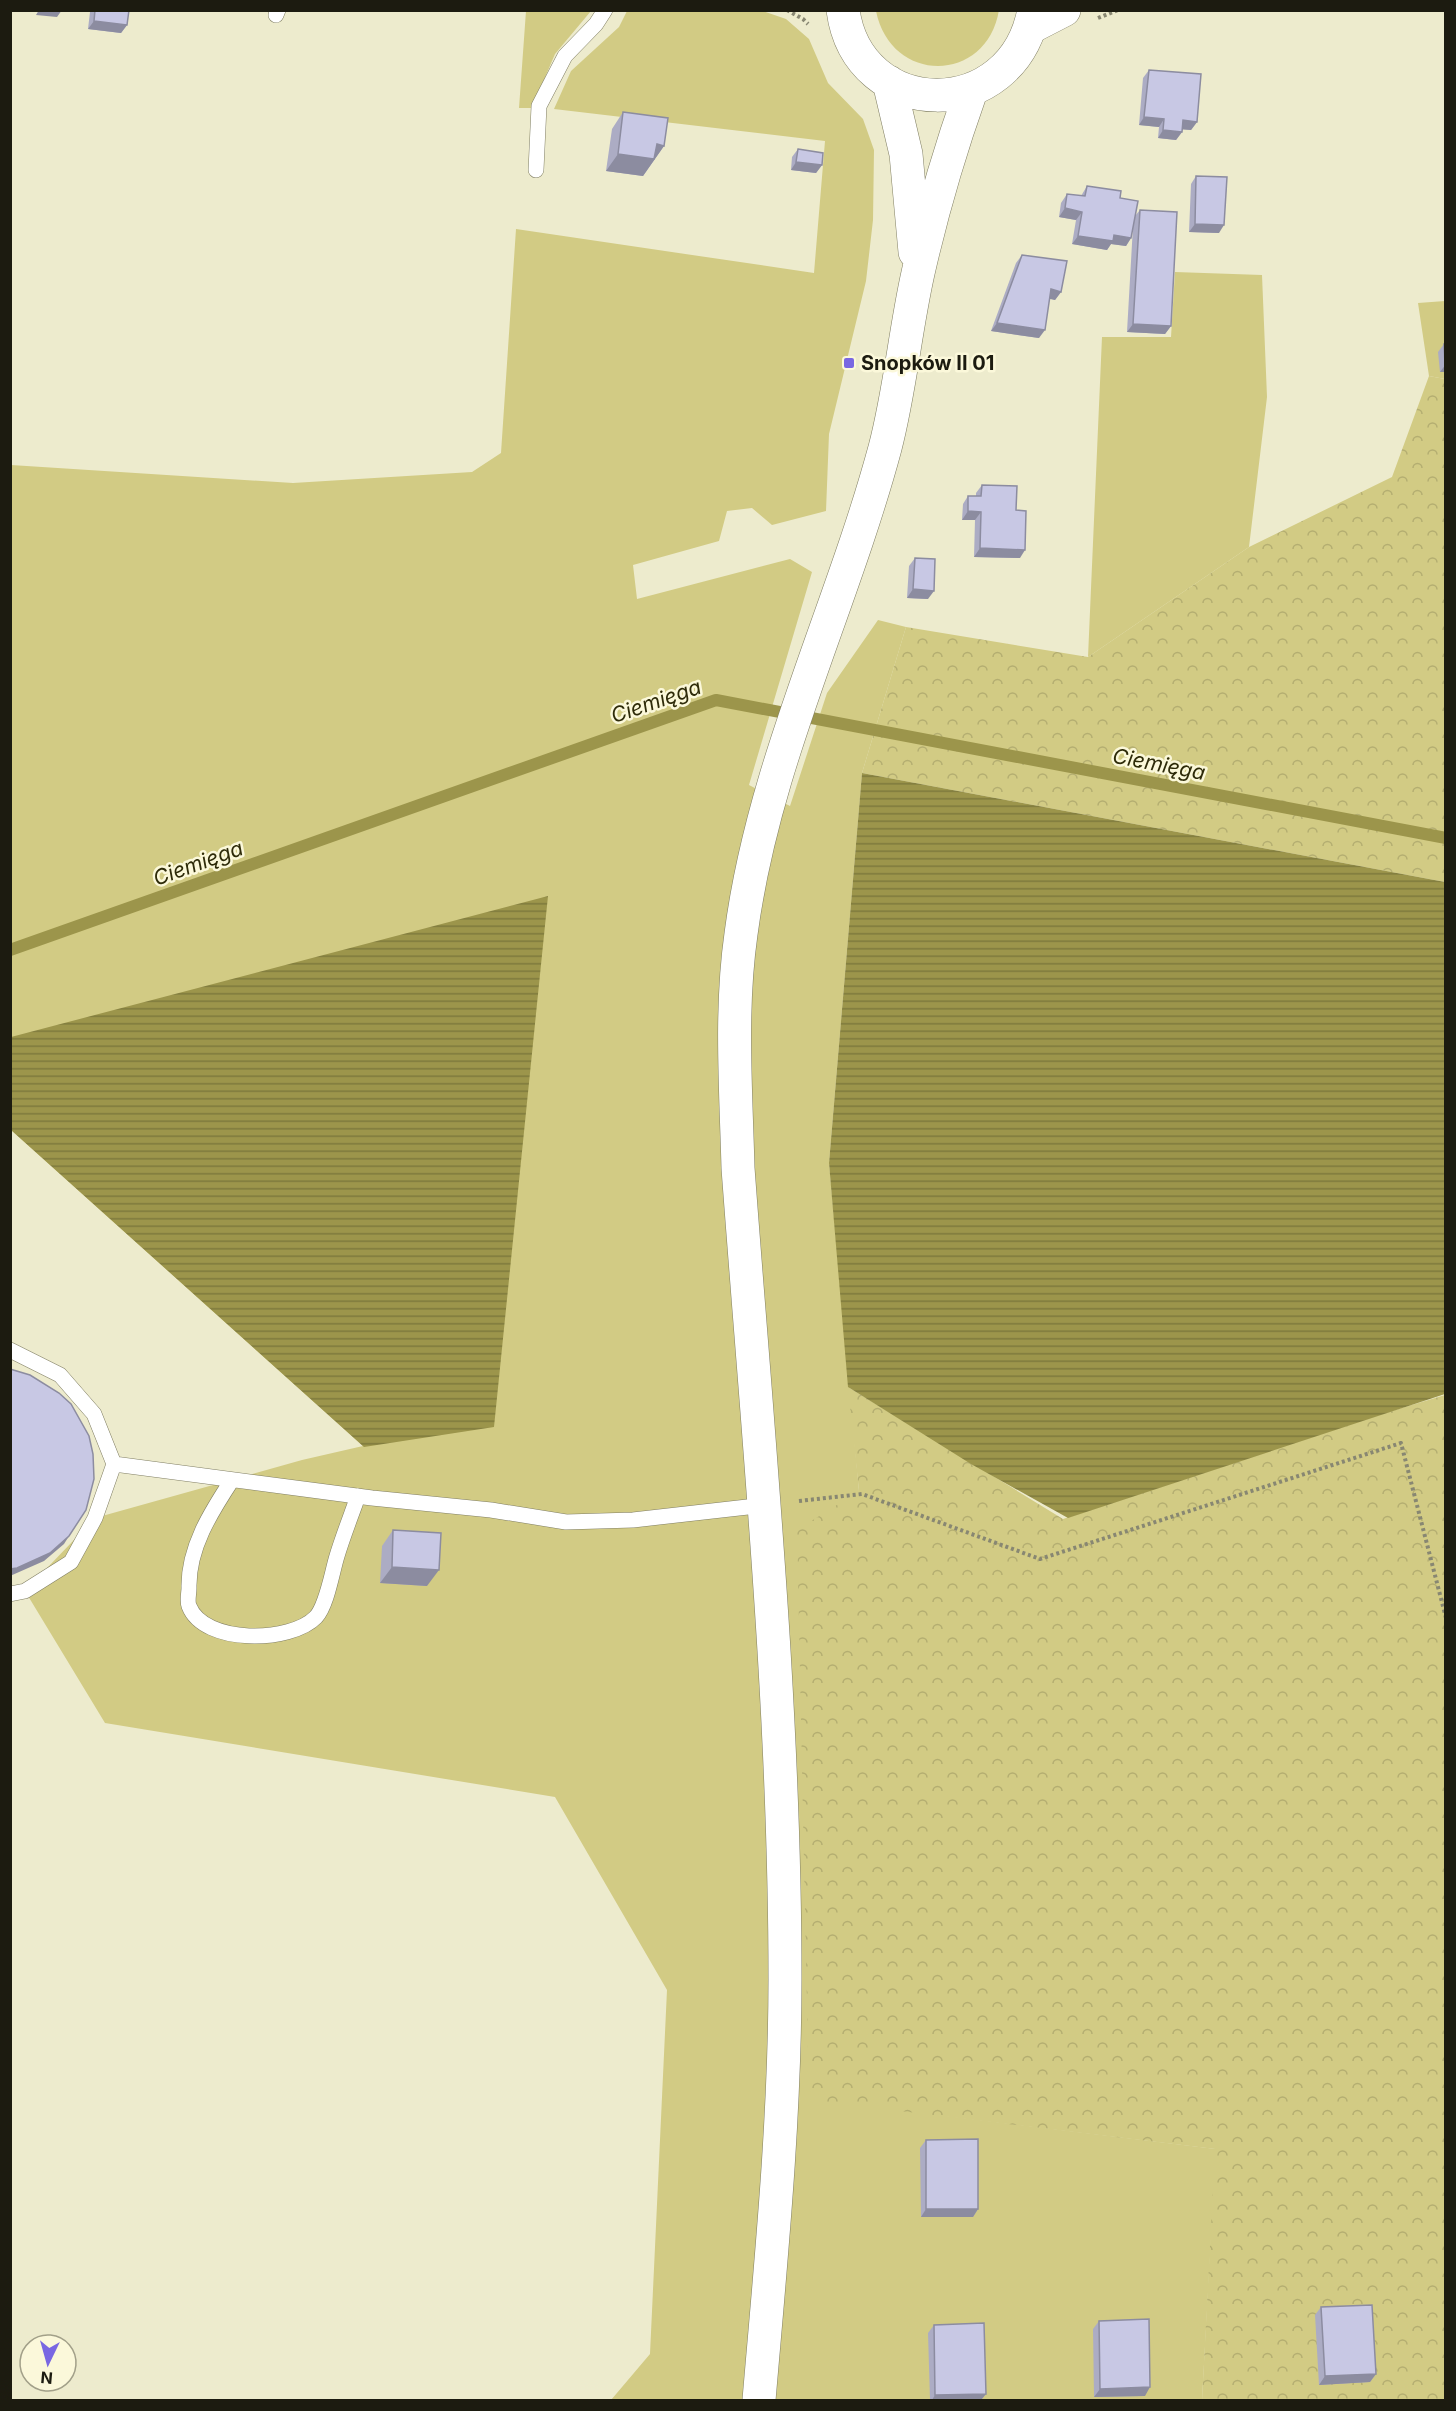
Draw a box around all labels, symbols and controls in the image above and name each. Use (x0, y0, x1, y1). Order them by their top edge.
place label: Snopków II 01 (861, 351, 994, 375)
marker: Snopków II 01 (842, 356, 856, 370)
water label: Ciemięga (608, 674, 705, 728)
water label: Ciemięga (1111, 743, 1208, 785)
water label: Ciemięga (150, 835, 246, 891)
north arrow (18, 2333, 78, 2393)
text: N (40, 2367, 54, 2388)

